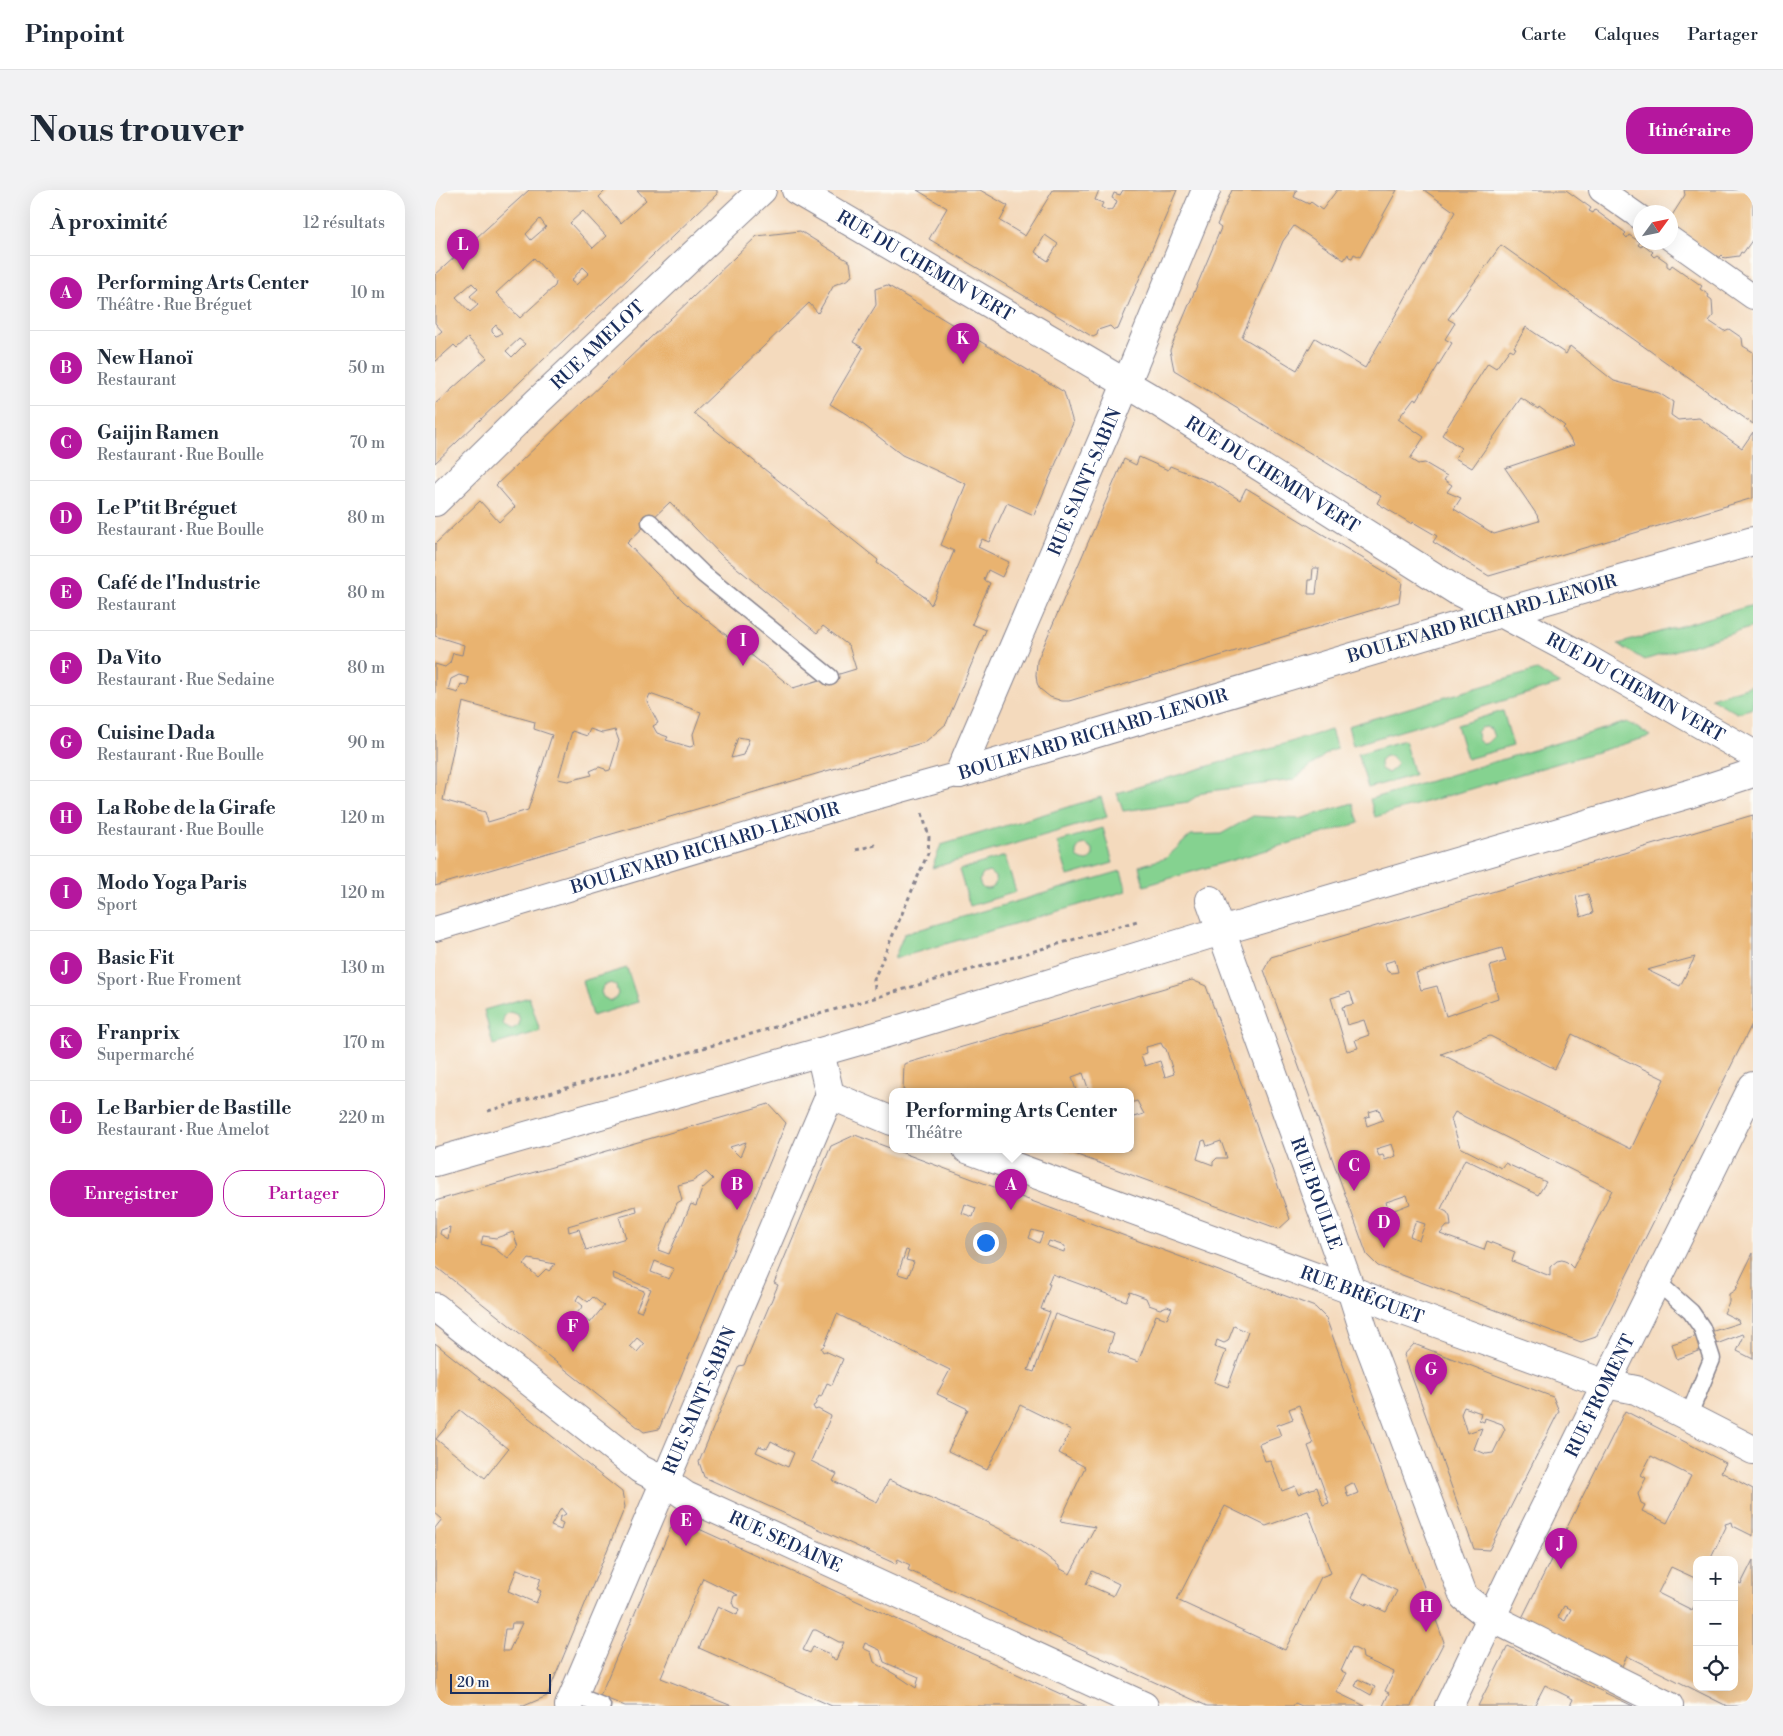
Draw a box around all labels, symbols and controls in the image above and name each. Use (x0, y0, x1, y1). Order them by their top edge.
text: Pinpoint (25, 20, 124, 50)
text: Carte (1521, 23, 1566, 46)
text: Calques (1594, 23, 1659, 46)
text: Partager (1687, 23, 1758, 46)
button: Itinéraire (1626, 107, 1753, 154)
text: Nous trouver (30, 109, 245, 152)
street label: RUE DU CHEMIN VERT (833, 205, 1019, 327)
north arrow (1633, 205, 1678, 250)
text: À proximité (50, 210, 167, 236)
text: 12 résultats (303, 213, 385, 233)
pin: L (447, 229, 479, 270)
text: Performing Arts Center (97, 271, 309, 295)
text: A (60, 283, 72, 303)
text: 10 m (351, 283, 385, 303)
text: Théâtre · Rue Bréguet (97, 295, 252, 315)
street label: RUE AMELOT (546, 295, 650, 395)
pin: K (947, 323, 979, 364)
text: New Hanoï (97, 346, 193, 370)
text: B (60, 358, 72, 378)
text: 50 m (348, 358, 385, 378)
text: Restaurant (97, 370, 176, 390)
street label: RUE SAINT-SABIN (1043, 404, 1126, 559)
street label: RUE DU CHEMIN VERT (1181, 411, 1364, 538)
text: Gaijin Ramen (97, 421, 219, 445)
text: C (60, 433, 72, 453)
text: 70 m (349, 433, 385, 453)
text: Restaurant · Rue Boulle (97, 445, 264, 465)
text: Le P'tit Bréguet (97, 496, 237, 520)
text: D (60, 508, 72, 528)
text: 80 m (347, 508, 385, 528)
text: Restaurant · Rue Boulle (97, 520, 264, 540)
street label: BOULEVARD RICHARD-LENOIR (1344, 569, 1620, 669)
text: Café de l'Industrie (97, 571, 260, 595)
text: E (60, 583, 72, 603)
text: 80 m (347, 583, 385, 603)
text: Restaurant (97, 595, 176, 615)
pin: I (727, 625, 759, 666)
street label: RUE DU CHEMIN VERT (1542, 628, 1729, 747)
text: Da Vito (97, 646, 162, 670)
text: F (60, 658, 72, 678)
text: 80 m (347, 658, 385, 678)
text: Restaurant · Rue Sedaine (97, 670, 275, 690)
street label: BOULEVARD RICHARD-LENOIR (955, 683, 1231, 785)
text: Cuisine Dada (97, 721, 215, 745)
text: G (60, 733, 72, 753)
text: 90 m (347, 733, 385, 753)
text: Restaurant · Rue Boulle (97, 745, 264, 765)
text: La Robe de la Girafe (97, 796, 276, 820)
street label: BOULEVARD RICHARD-LENOIR (567, 796, 843, 899)
text: H (59, 808, 73, 828)
text: 120 m (341, 808, 385, 828)
text: Restaurant · Rue Boulle (97, 820, 264, 840)
text: Modo Yoga Paris (97, 871, 247, 895)
text: I (63, 883, 69, 903)
text: 120 m (341, 883, 385, 903)
text: Sport (97, 895, 137, 915)
text: Basic Fit (97, 946, 174, 970)
text: J (63, 958, 69, 978)
text: 130 m (341, 958, 385, 978)
text: Sport · Rue Froment (97, 970, 242, 990)
text: Franprix (97, 1021, 180, 1045)
text: K (60, 1033, 72, 1053)
text: 170 m (343, 1033, 385, 1053)
text: Supermarché (97, 1045, 194, 1065)
popup (889, 1088, 1134, 1153)
text: Le Barbier de Bastille (97, 1096, 292, 1120)
text: Performing Arts Center (905, 1099, 1118, 1123)
text: L (61, 1108, 71, 1128)
text: 220 m (339, 1108, 385, 1128)
text: Restaurant · Rue Amelot (97, 1120, 270, 1140)
text: Théâtre (905, 1123, 963, 1143)
street label: RUE BOULLE (1285, 1134, 1347, 1253)
pin: C (1338, 1150, 1370, 1191)
pin: B (721, 1169, 753, 1210)
pin: A (995, 1169, 1027, 1210)
button: Enregistrer (50, 1170, 213, 1217)
button: Partager (223, 1170, 385, 1217)
pin: D (1368, 1207, 1400, 1248)
your location (973, 1230, 999, 1256)
street label: RUE BRÉGUET (1297, 1261, 1427, 1329)
pin: F (557, 1311, 589, 1352)
street label: RUE SAINT-SABIN (658, 1323, 741, 1478)
street label: RUE FROMENT (1560, 1330, 1640, 1461)
pin: G (1415, 1354, 1447, 1395)
pin: E (670, 1505, 702, 1546)
street label: RUE SEDAINE (725, 1506, 846, 1577)
pin: J (1545, 1528, 1577, 1569)
map controls (1693, 1556, 1738, 1691)
button: + (1693, 1556, 1738, 1601)
pin: H (1410, 1591, 1442, 1632)
button: − (1693, 1601, 1738, 1646)
button: locate (1693, 1646, 1738, 1691)
scale bar (450, 1671, 551, 1694)
text: 20 m (457, 1674, 489, 1692)

